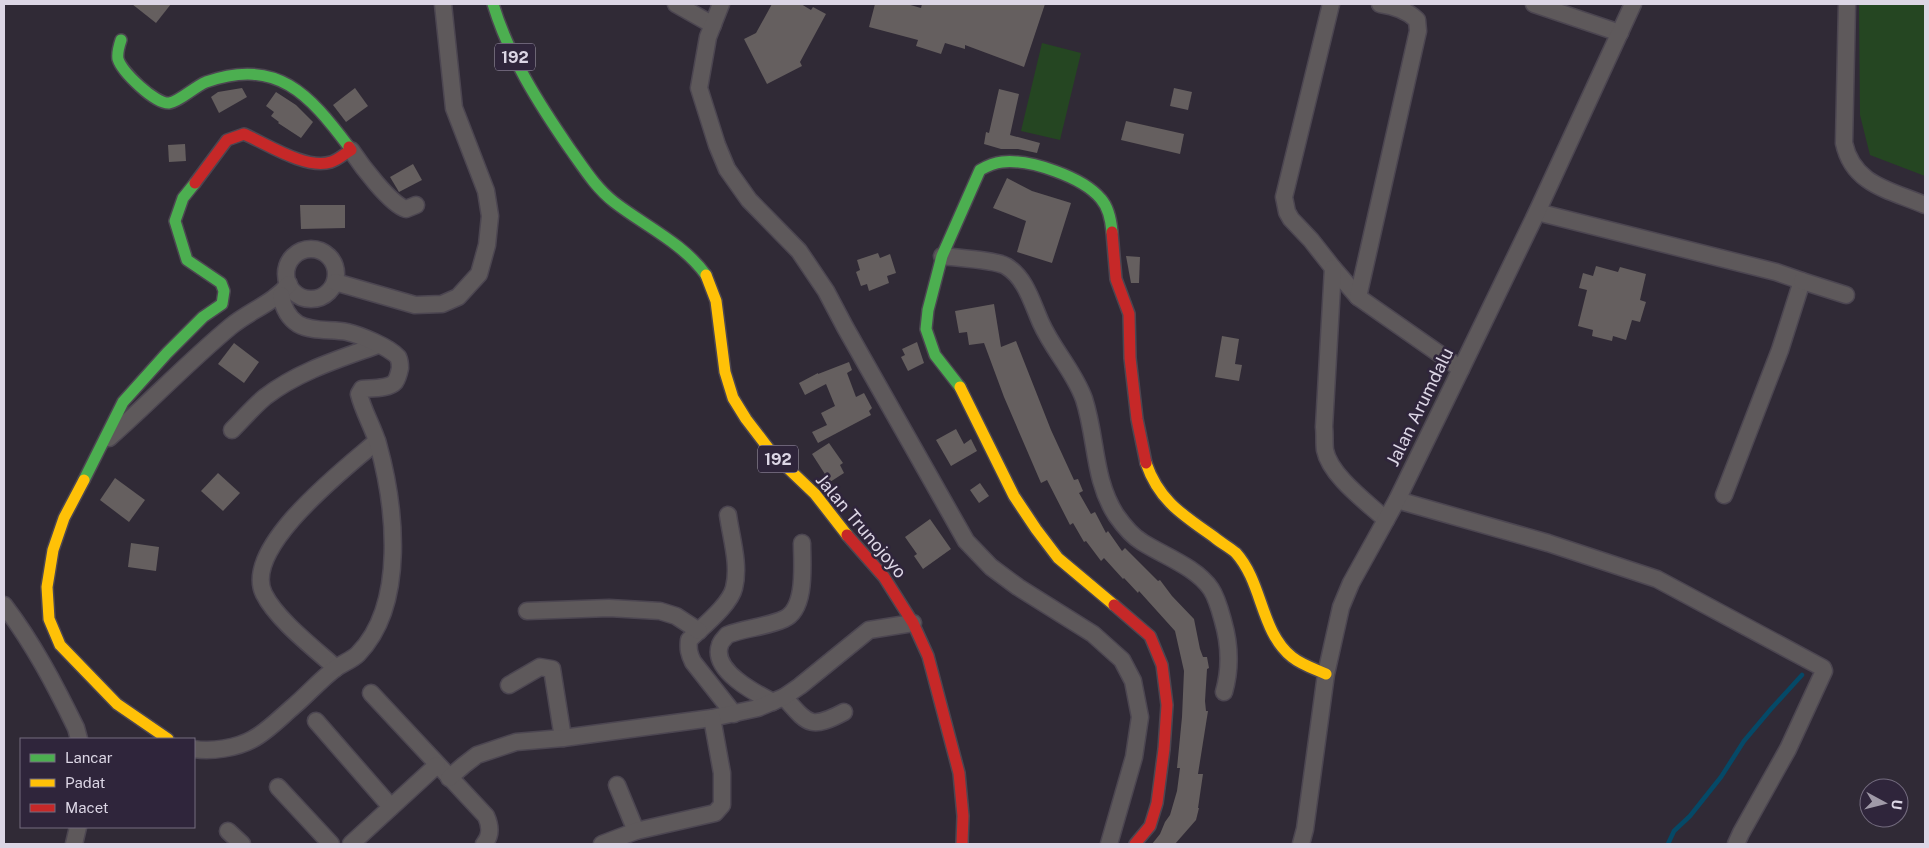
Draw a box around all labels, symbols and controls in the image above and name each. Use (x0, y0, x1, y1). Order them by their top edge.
road number: 192 (495, 44, 535, 70)
street label: Jalan Arumdalu (1382, 344, 1457, 469)
road number: 192 (758, 446, 798, 472)
street label: Jalan Trunojoyo (812, 469, 911, 582)
legend (20, 738, 195, 828)
text: Lancar (65, 749, 113, 766)
text: Padat (65, 774, 106, 791)
north arrow (1859, 778, 1909, 828)
text: Macet (65, 799, 109, 816)
text: U (1888, 799, 1905, 811)

